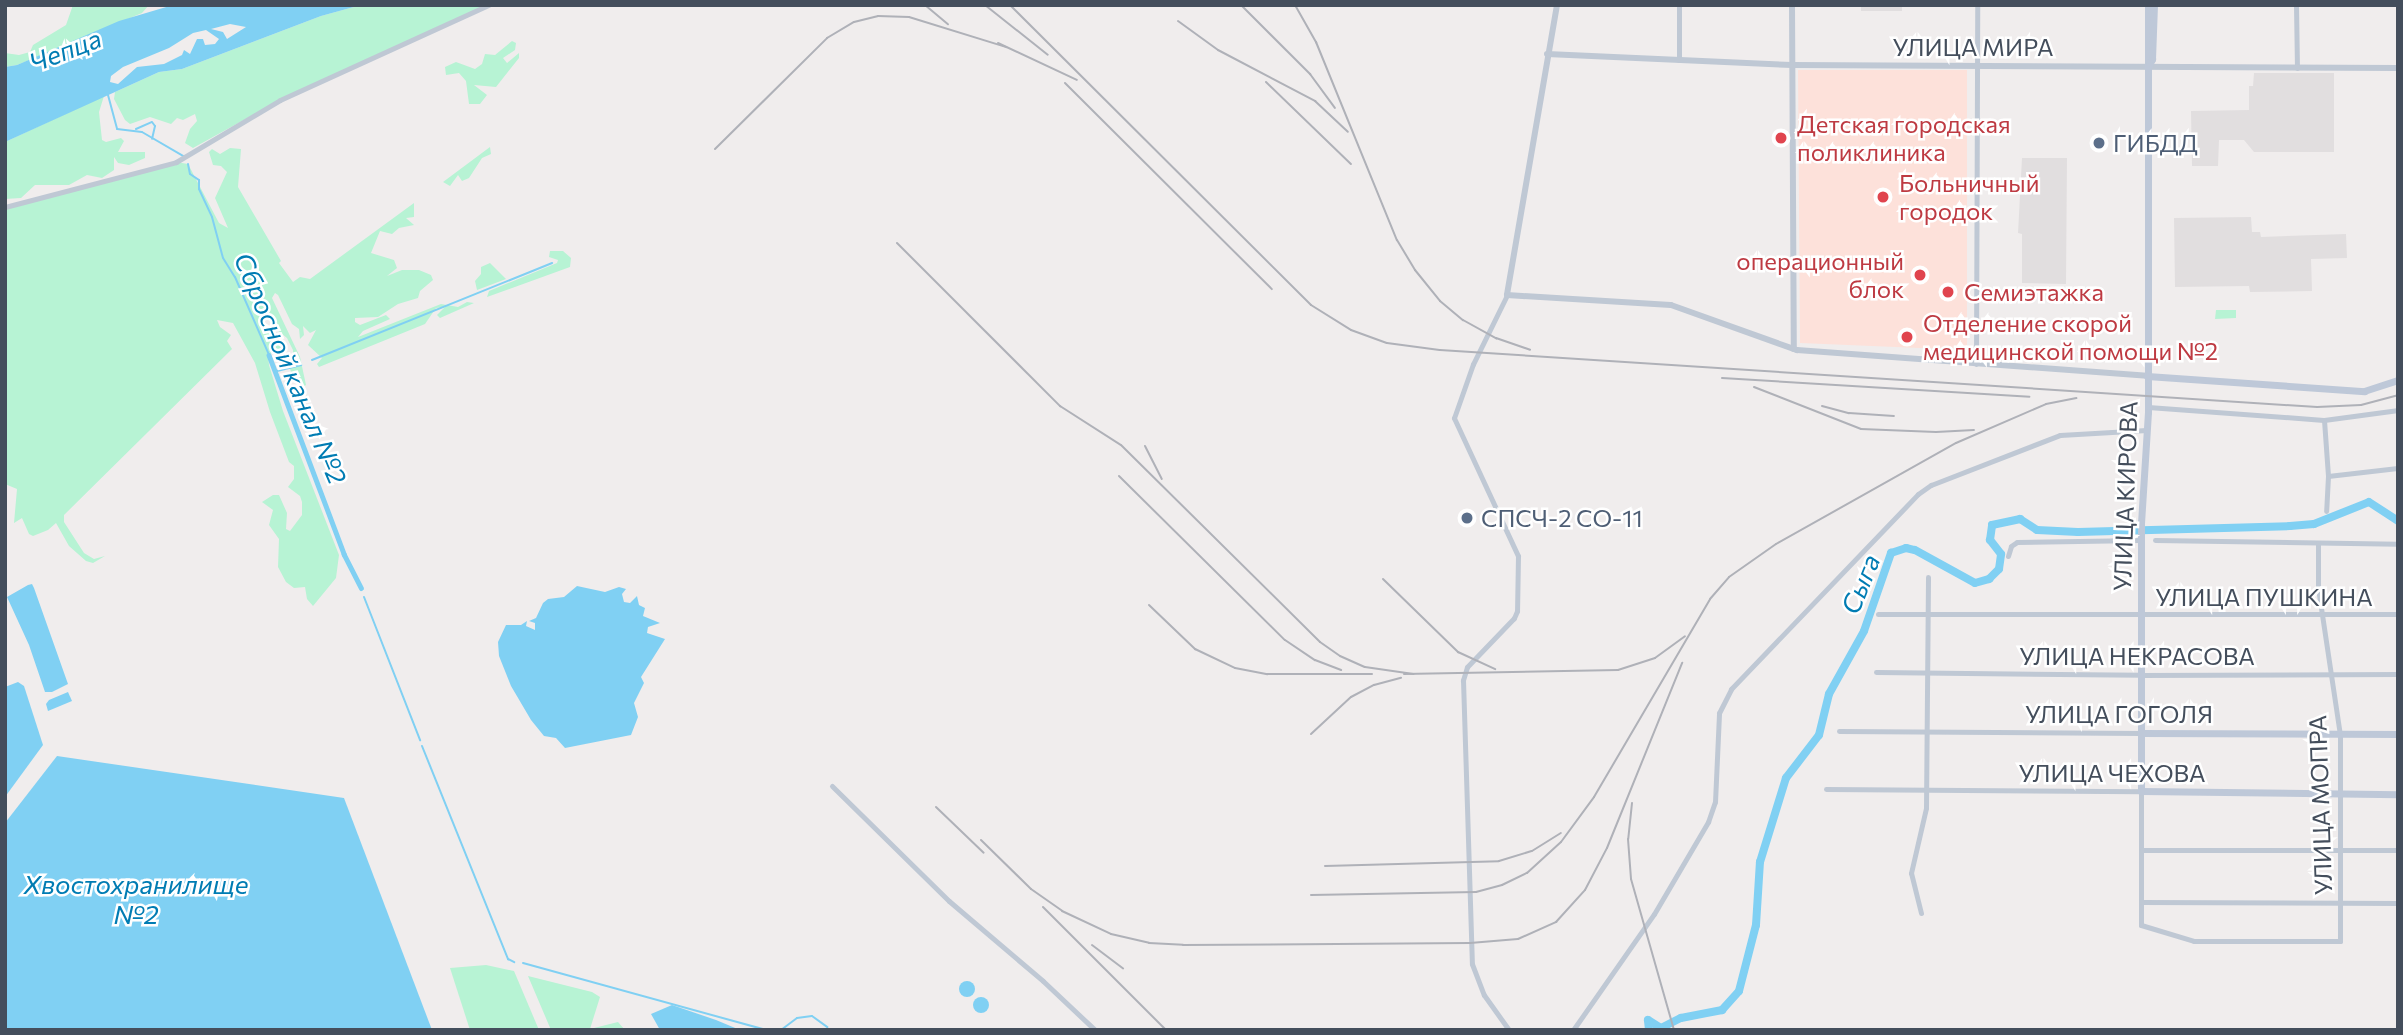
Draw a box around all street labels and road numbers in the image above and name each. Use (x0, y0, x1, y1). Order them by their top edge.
street label: УЛИЦА МИРА (1892, 33, 2054, 61)
street label: УЛИЦА КИРОВА (2107, 400, 2143, 592)
street label: УЛИЦА ПУШКИНА (2155, 583, 2373, 611)
street label: УЛИЦА НЕКРАСОВА (2019, 642, 2255, 670)
street label: УЛИЦА ГОГОЛЯ (2025, 700, 2213, 728)
street label: УЛИЦА МОПРА (2302, 715, 2338, 895)
street label: УЛИЦА ЧЕХОВА (2018, 759, 2206, 787)

